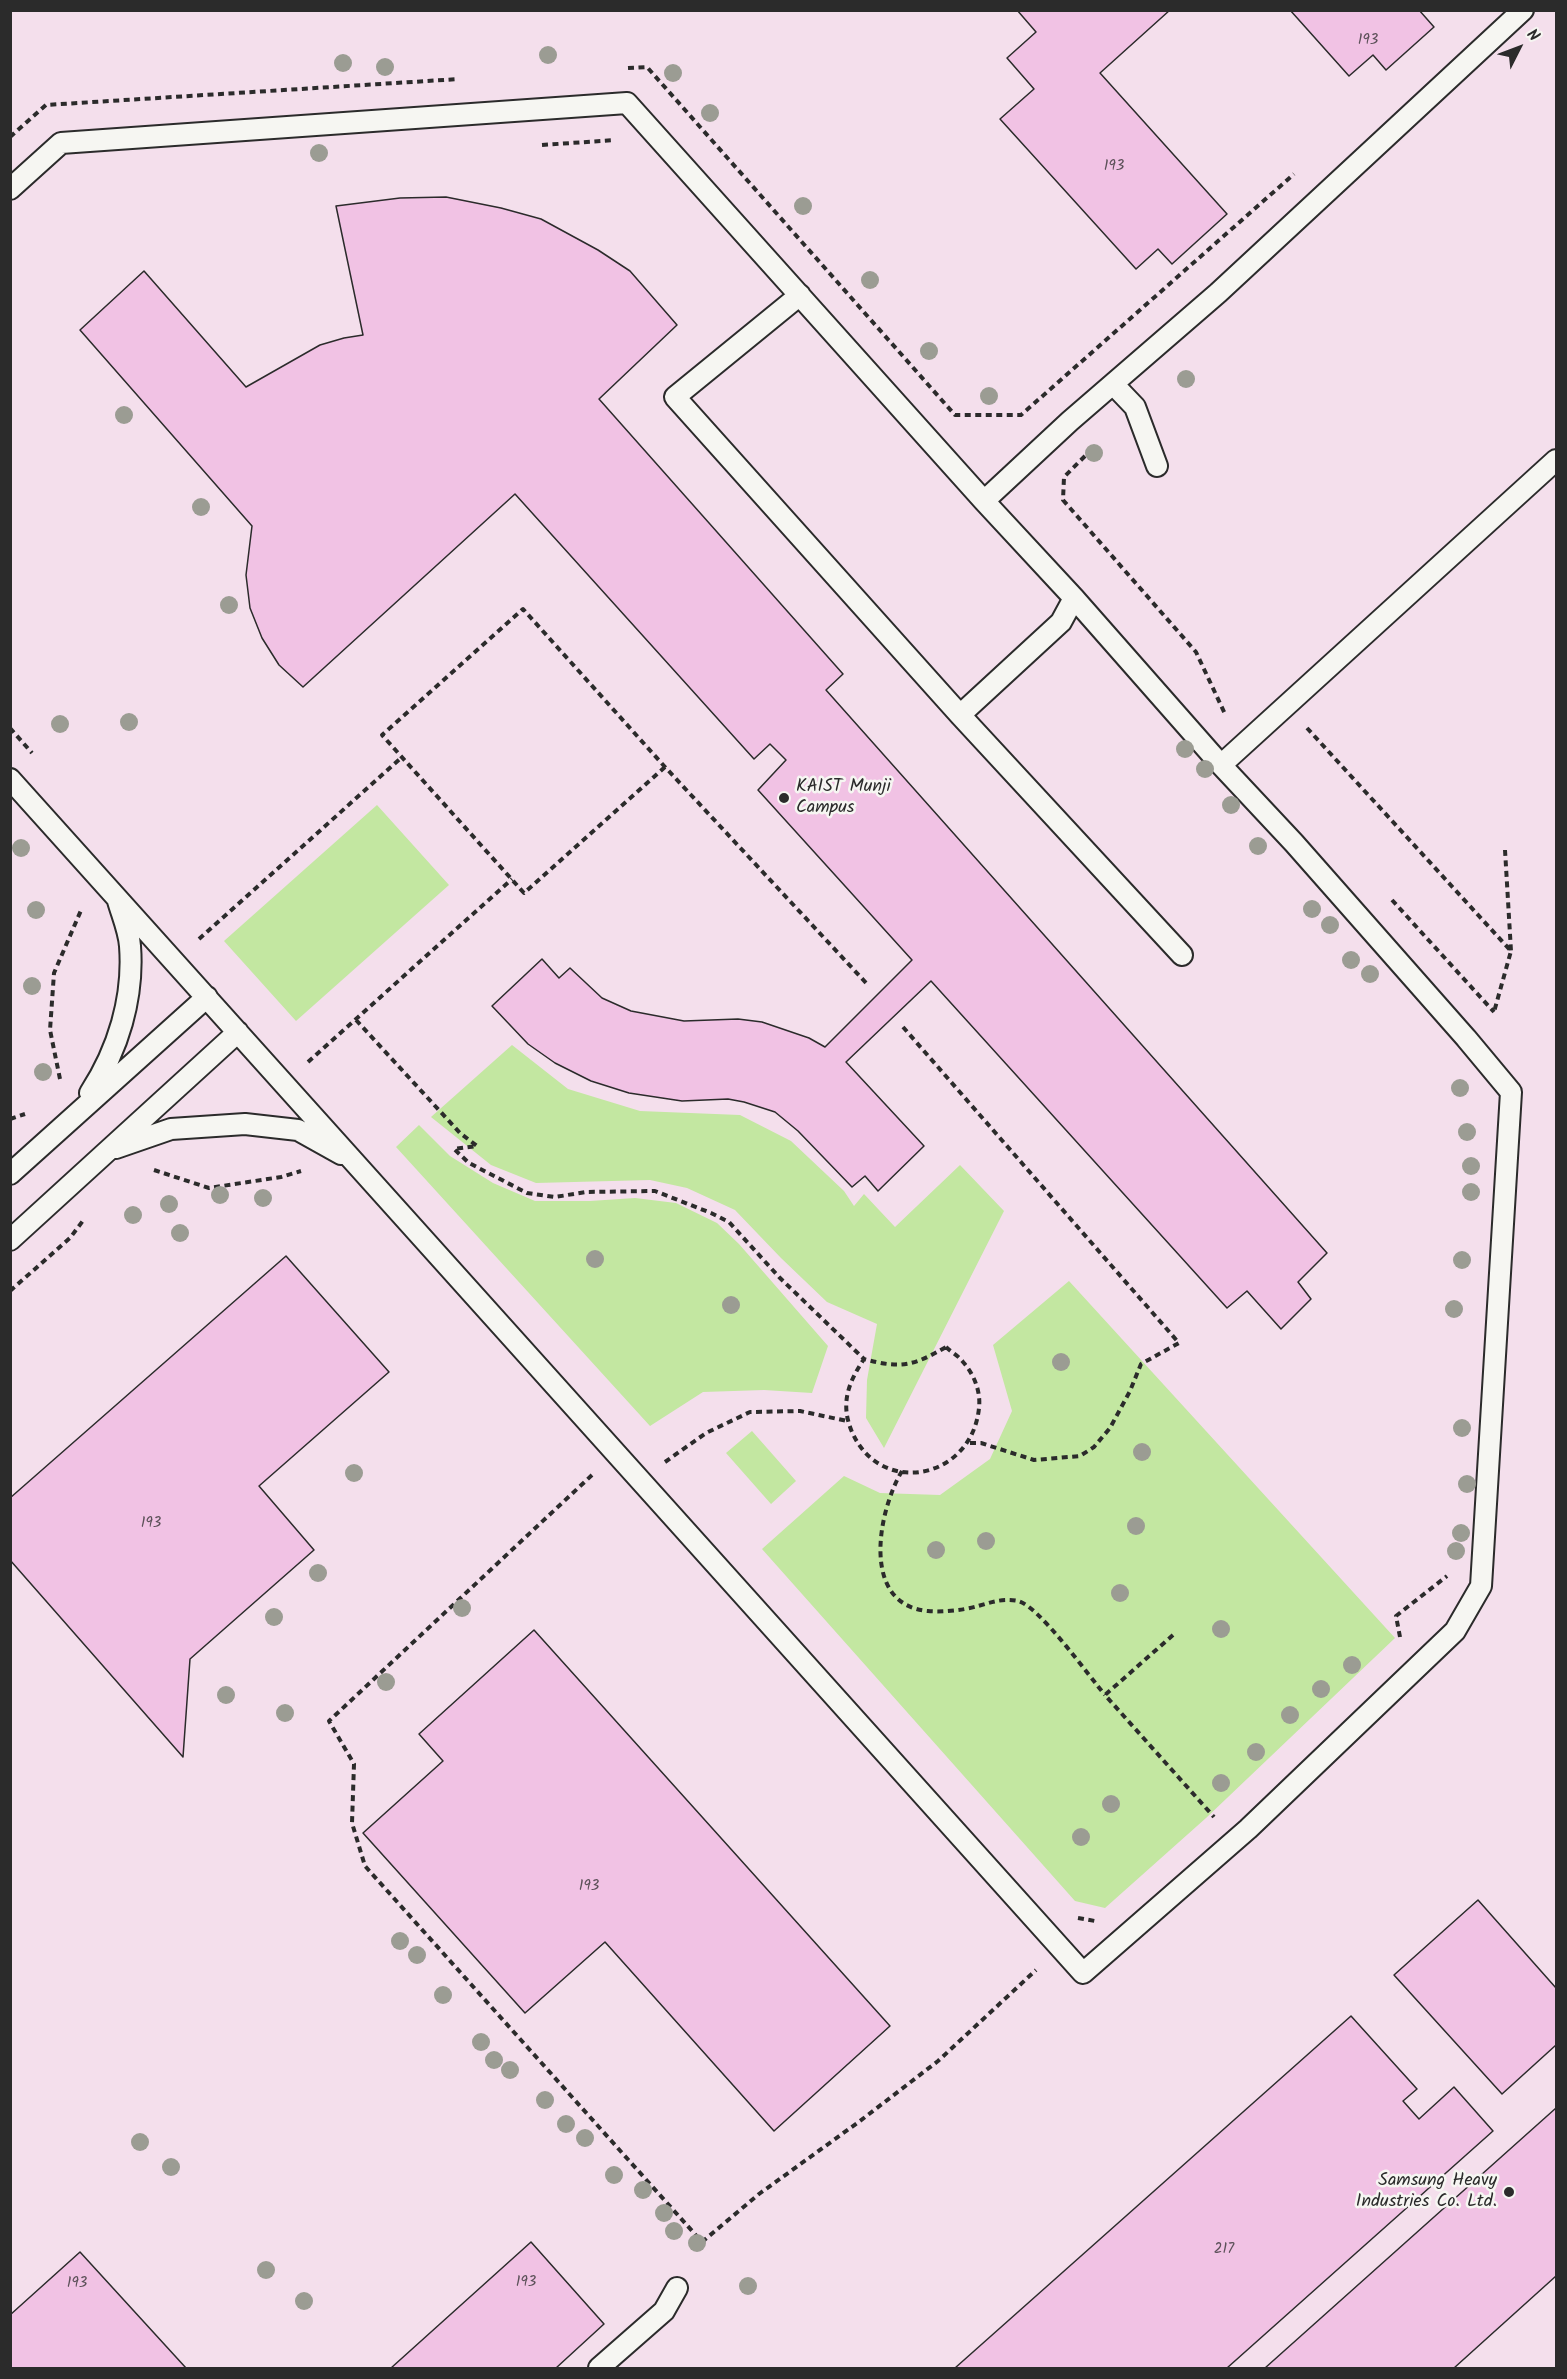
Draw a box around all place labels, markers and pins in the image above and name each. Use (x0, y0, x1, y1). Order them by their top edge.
place label: KAIST Munji Campus (796, 777, 891, 820)
marker: KAIST Munji Campus (777, 791, 791, 805)
place label: Samsung Heavy Industries Co. Ltd. (1356, 2171, 1497, 2214)
marker: Samsung Heavy Industries Co. Ltd. (1502, 2185, 1516, 2199)

